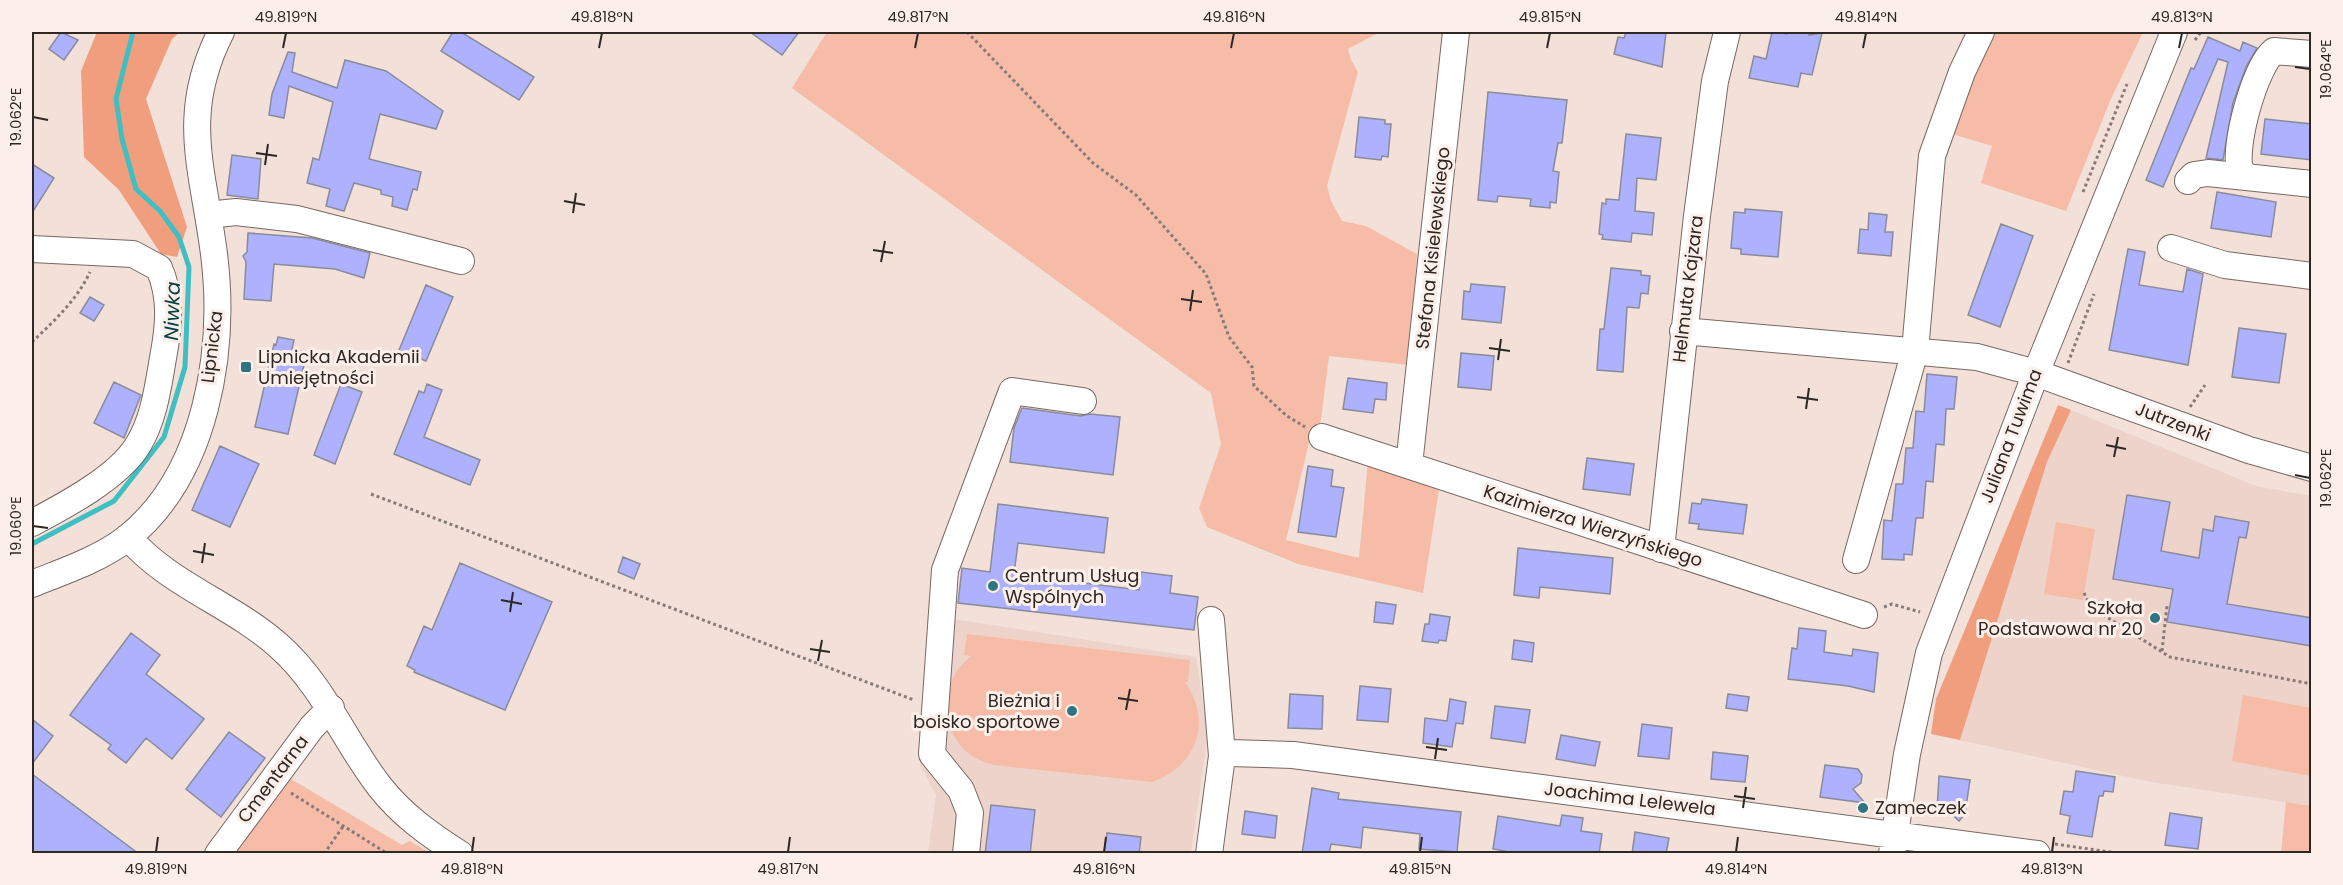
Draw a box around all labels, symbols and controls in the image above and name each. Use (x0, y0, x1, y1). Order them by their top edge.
text: 49.819°N (255, 6, 317, 27)
text: 49.818°N (571, 6, 633, 27)
text: 49.817°N (887, 6, 949, 27)
text: 49.816°N (1203, 6, 1265, 27)
text: 49.815°N (1519, 6, 1581, 27)
text: 49.814°N (1835, 6, 1897, 27)
text: 49.813°N (2151, 6, 2213, 27)
text: 19.064°E (2315, 39, 2336, 99)
text: 19.062°E (5, 88, 26, 146)
street label: Stefana Kisielewskiego (1409, 146, 1456, 350)
street label: Helmuta Kajzara (1666, 214, 1709, 364)
water label: Niwka (157, 281, 187, 341)
street label: Lipnicka (195, 309, 228, 385)
place label: Lipnicka Akademii Umiejętności (258, 344, 420, 390)
marker: Lipnicka Akademii Umiejętności (239, 360, 253, 374)
street label: Juliana Tuwima (1973, 365, 2048, 506)
street label: Jutrzenki (2132, 396, 2214, 447)
text: 19.062°E (2315, 449, 2336, 507)
street label: Kazimierza Wierzyńskiego (1480, 478, 1706, 573)
text: 19.060°E (5, 496, 26, 556)
place label: Centrum Usług Wspólnych (1005, 563, 1139, 609)
marker: Centrum Usług Wspólnych (986, 579, 1000, 593)
place label: Szkoła Podstawowa nr 20 (1978, 595, 2143, 641)
marker: Szkoła Podstawowa nr 20 (2148, 611, 2162, 625)
place label: Bieżnia i boisko sportowe (913, 688, 1060, 734)
marker: Bieżnia i boisko sportowe (1065, 704, 1079, 718)
street label: Cmentarna (231, 730, 314, 828)
street label: Joachima Lelewela (1543, 776, 1717, 821)
place label: Zameczek (1875, 795, 1967, 820)
marker: Zameczek (1856, 801, 1870, 815)
text: 49.819°N (125, 858, 187, 879)
text: 49.818°N (441, 858, 503, 879)
text: 49.817°N (757, 858, 819, 879)
text: 49.816°N (1073, 858, 1135, 879)
text: 49.815°N (1389, 858, 1451, 879)
text: 49.814°N (1705, 858, 1767, 879)
text: 49.813°N (2021, 858, 2083, 879)

